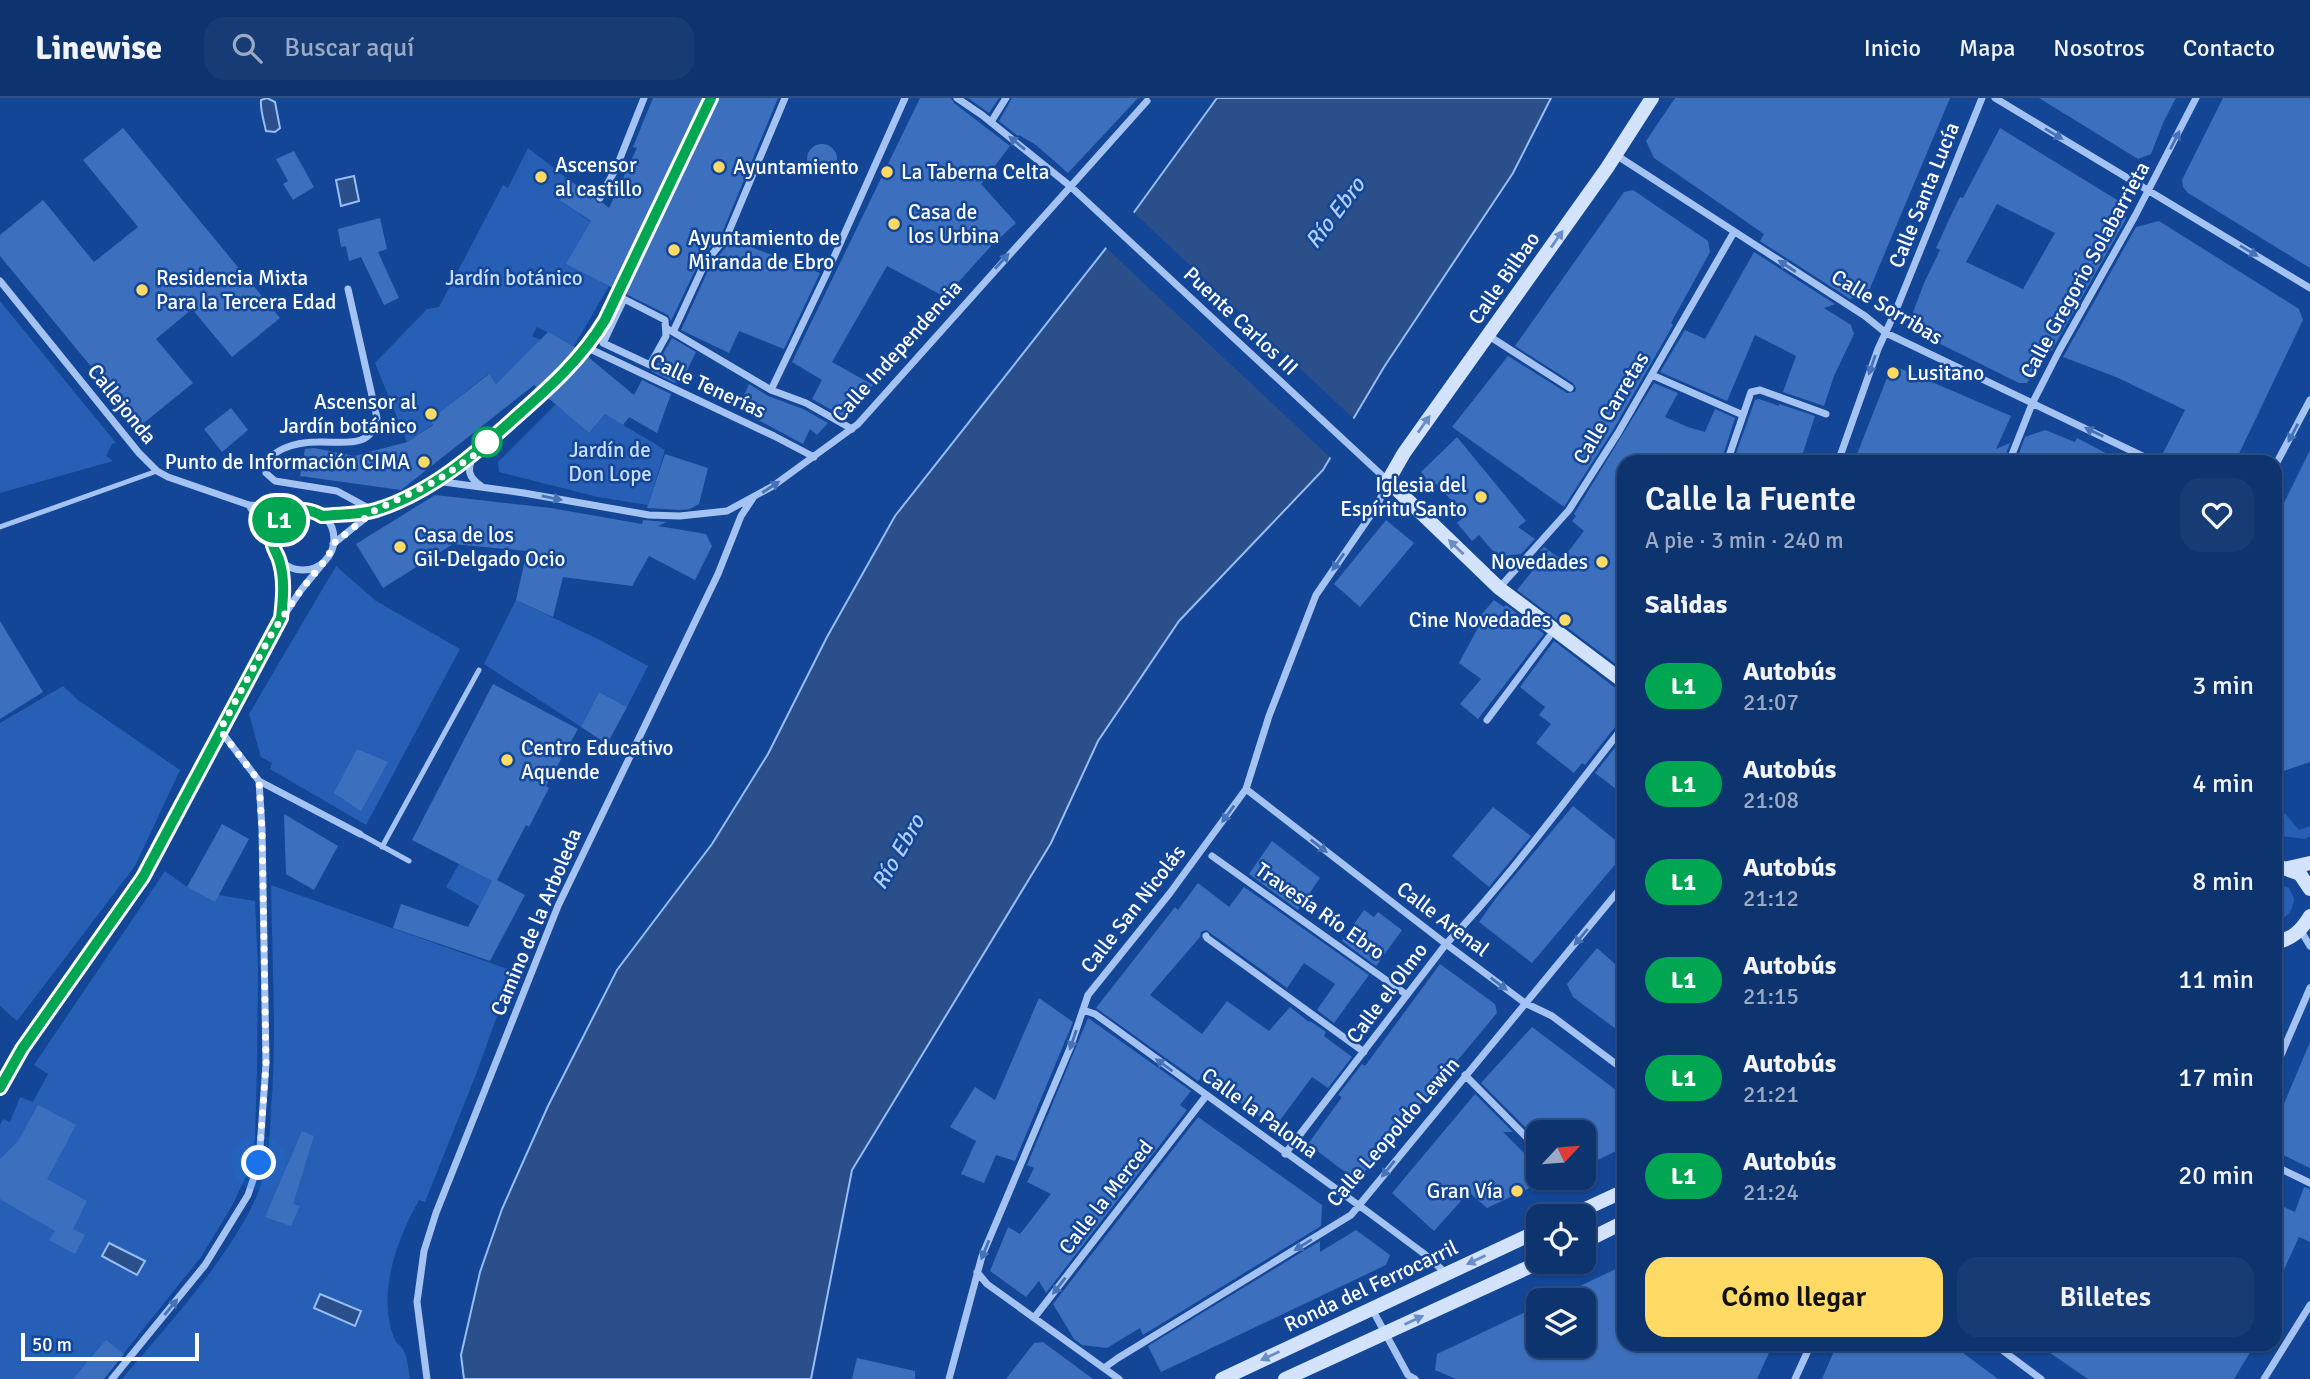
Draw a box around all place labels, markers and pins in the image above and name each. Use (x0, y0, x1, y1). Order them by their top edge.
place label: Ascensor al castillo (555, 152, 642, 202)
place label: Ayuntamiento (733, 154, 859, 180)
marker: Ayuntamiento (711, 159, 727, 175)
place label: La Taberna Celta (901, 159, 1049, 185)
marker: La Taberna Celta (879, 164, 895, 180)
marker: Ascensor al castillo (533, 169, 549, 185)
place label: Casa de los Urbina (908, 199, 999, 249)
marker: Casa de los Urbina (886, 216, 902, 232)
place label: Ayuntamiento de Miranda de Ebro (688, 225, 840, 275)
marker: Ayuntamiento de Miranda de Ebro (666, 242, 682, 258)
place label: Residencia Mixta Para la Tercera Edad (156, 265, 336, 315)
marker: Residencia Mixta Para la Tercera Edad (134, 282, 150, 298)
place label: Lusitano (1907, 360, 1984, 386)
marker: Lusitano (1885, 365, 1901, 381)
place label: Ascensor al Jardín botánico (279, 389, 417, 439)
marker: Ascensor al Jardín botánico (423, 406, 439, 422)
unlabelled marker (472, 427, 502, 457)
place label: Punto de Información CIMA (165, 449, 410, 475)
marker: Punto de Información CIMA (416, 454, 432, 470)
place label: Iglesia del Espíritu Santo (1340, 472, 1467, 522)
marker: Iglesia del Espíritu Santo (1473, 489, 1489, 505)
place label: Casa de los Gil-Delgado Ocio (414, 522, 566, 572)
marker: Casa de los Gil-Delgado Ocio (392, 539, 408, 555)
place label: Novedades (1491, 549, 1588, 575)
marker: Novedades (1594, 554, 1610, 570)
place label: Cine Novedades (1409, 607, 1551, 633)
marker: Cine Novedades (1557, 612, 1573, 628)
place label: Centro Educativo Aquende (521, 735, 673, 785)
marker: Centro Educativo Aquende (499, 752, 515, 768)
place label: Gran Vía (1427, 1178, 1503, 1204)
marker: Gran Vía (1509, 1183, 1525, 1199)

